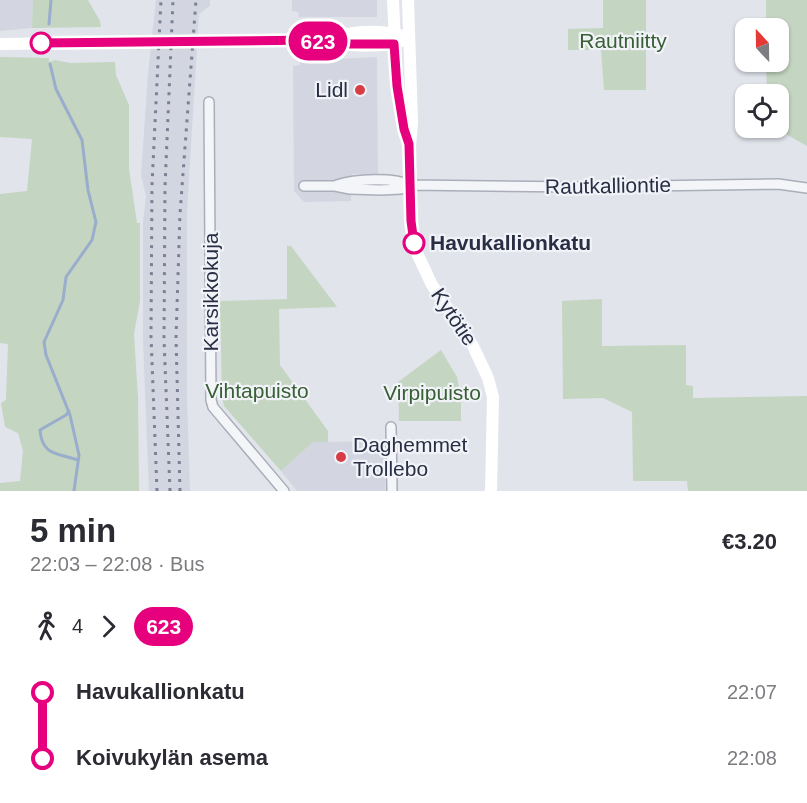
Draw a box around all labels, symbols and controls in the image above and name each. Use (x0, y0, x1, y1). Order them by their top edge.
north arrow (735, 18, 789, 72)
map controls (735, 18, 789, 138)
line badge: 623 (284, 22, 352, 60)
park label: Rautniitty (579, 29, 667, 52)
text: 623 (300, 30, 336, 53)
unlabelled marker (30, 32, 52, 54)
place label: Lidl (315, 78, 348, 101)
marker: Lidl (353, 83, 367, 97)
button: locate (735, 84, 789, 138)
street label: Rautkalliontie (545, 173, 671, 198)
place label: Havukallionkatu (430, 231, 591, 254)
street label: Karsikkokuja (199, 232, 222, 352)
marker: Havukallionkatu (403, 232, 425, 254)
street label: Kytötie (427, 284, 482, 350)
park label: Vihtapuisto (205, 379, 309, 402)
park label: Virpipuisto (383, 381, 481, 404)
place label: Daghemmet Trollebo (353, 433, 468, 480)
marker: Daghemmet Trollebo (334, 450, 348, 464)
text: 5 min (30, 512, 116, 549)
text: €3.20 (722, 529, 777, 554)
text: 22:03 – 22:08 · Bus (30, 553, 205, 575)
icon: walk (30, 610, 63, 643)
icon: forward (92, 610, 125, 643)
text: 4 (72, 615, 83, 637)
text: 623 (146, 615, 181, 638)
text: Havukallionkatu (76, 679, 245, 704)
text: 22:07 (727, 681, 777, 703)
text: Koivukylän asema (76, 745, 268, 770)
text: 22:08 (727, 747, 777, 769)

